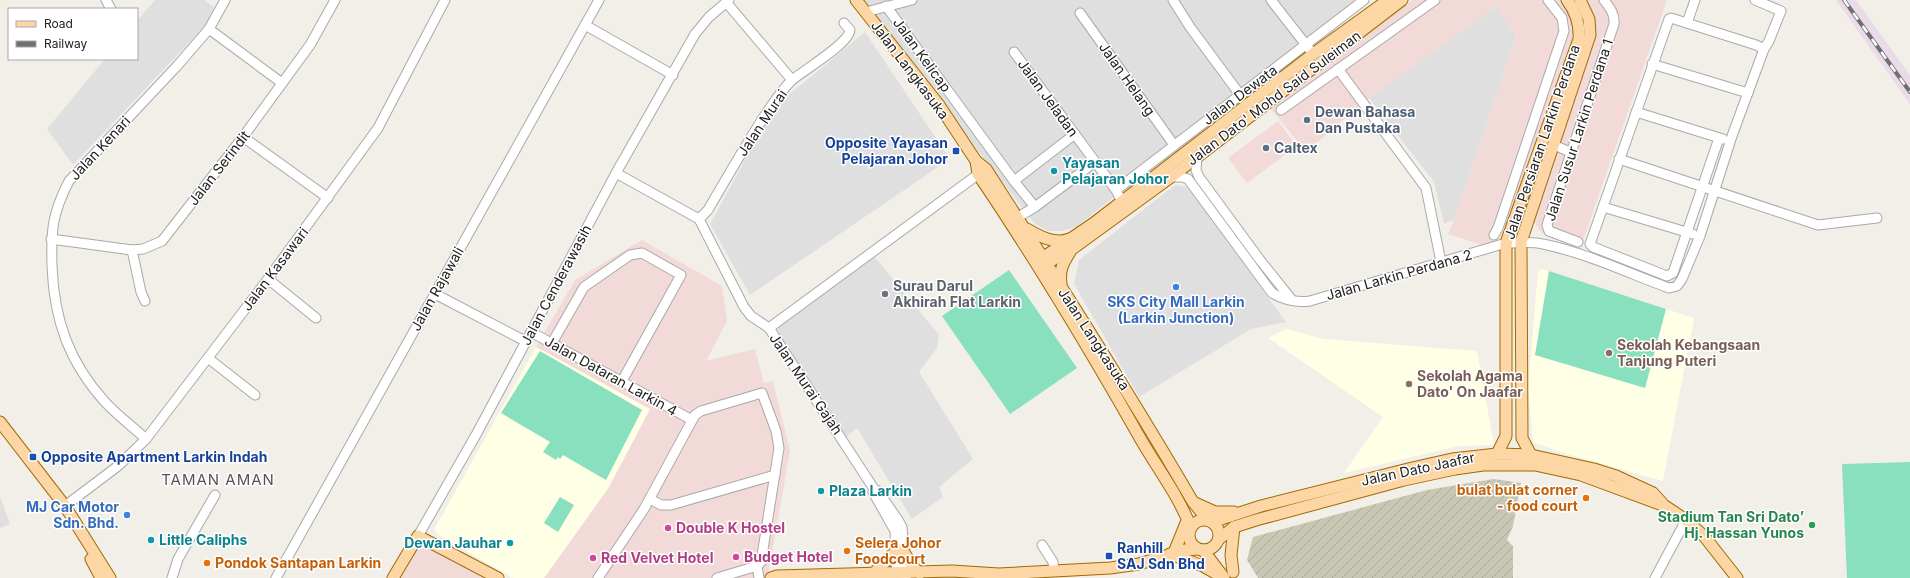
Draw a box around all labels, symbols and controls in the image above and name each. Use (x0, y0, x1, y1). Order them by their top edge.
legend (8, 8, 138, 60)
street label: Jalan Kelicap (890, 14, 955, 95)
text: Road (44, 16, 73, 31)
street label: Jalan Langkasuka (868, 17, 953, 122)
street label: Jalan Dato' Mohd Said Suleiman (1183, 27, 1364, 169)
text: Railway (44, 36, 88, 51)
street label: Jalan Susur Larkin Perdana 1 (1541, 37, 1616, 223)
street label: Jalan Helang (1096, 39, 1159, 119)
street label: Jalan Persiaran Larkin Perdana (1500, 42, 1583, 241)
street label: Jalan Jeladan (1015, 56, 1082, 140)
street label: Jalan Dewata (1199, 61, 1280, 128)
street label: Jalan Murai (733, 86, 790, 159)
place label: Dewan Bahasa Dan Pustaka (1315, 103, 1416, 136)
street label: Jalan Kenari (66, 112, 134, 183)
marker: Dewan Bahasa Dan Pustaka (1302, 115, 1312, 125)
street label: Jalan Serindit (184, 127, 253, 208)
place label: Opposite Yayasan Pelajaran Johor (825, 134, 948, 167)
place label: Caltex (1274, 139, 1318, 156)
marker: Caltex (1261, 143, 1271, 153)
marker: Opposite Yayasan Pelajaran Johor (951, 146, 961, 156)
place label: Yayasan Pelajaran Johor (1062, 154, 1169, 187)
marker: Yayasan Pelajaran Johor (1049, 166, 1059, 176)
street label: Jalan Cenderawasih (517, 222, 595, 348)
street label: Jalan Kasawari (238, 224, 311, 314)
street label: Jalan Rajawali (406, 244, 467, 334)
street label: Jalan Larkin Perdana 2 (1324, 246, 1474, 303)
place label: Surau Darul Akhirah Flat Larkin (893, 277, 1021, 310)
marker: SKS City Mall Larkin (Larkin Junction) (1171, 282, 1181, 292)
street label: Jalan Langkasuka (1055, 284, 1134, 393)
marker: Surau Darul Akhirah Flat Larkin (880, 289, 890, 299)
place label: SKS City Mall Larkin (Larkin Junction) (1107, 293, 1245, 326)
street label: Jalan Murai Gajah (766, 330, 847, 438)
street label: Jalan Dataran Larkin 4 (542, 332, 680, 419)
place label: Sekolah Kebangsaan Tanjung Puteri (1617, 336, 1760, 369)
marker: Sekolah Kebangsaan Tanjung Puteri (1604, 348, 1614, 358)
place label: Sekolah Agama Dato' On Jaafar (1417, 367, 1523, 400)
marker: Sekolah Agama Dato' On Jaafar (1404, 379, 1414, 389)
place label: Opposite Apartment Larkin Indah (41, 448, 267, 465)
street label: Jalan Dato Jaafar (1359, 448, 1476, 489)
marker: Opposite Apartment Larkin Indah (28, 452, 38, 462)
district label: TAMAN AMAN (161, 470, 275, 489)
place label: bulat bulat corner - food court (1457, 481, 1578, 514)
place label: Plaza Larkin (829, 482, 912, 499)
marker: Plaza Larkin (816, 486, 826, 496)
marker: bulat bulat corner - food court (1581, 493, 1591, 503)
place label: MJ Car Motor Sdn. Bhd. (26, 498, 119, 531)
place label: Stadium Tan Sri Dato’ Hj. Hassan Yunos (1658, 508, 1804, 541)
marker: MJ Car Motor Sdn. Bhd. (122, 510, 132, 520)
place label: Double K Hostel (676, 519, 785, 536)
marker: Stadium Tan Sri Dato’ Hj. Hassan Yunos (1807, 520, 1817, 530)
marker: Double K Hostel (663, 523, 673, 533)
place label: Little Caliphs (159, 531, 248, 548)
place label: Dewan Jauhar (404, 534, 502, 551)
place label: Selera Johor Foodcourt (855, 534, 942, 567)
marker: Little Caliphs (146, 535, 156, 545)
marker: Dewan Jauhar (505, 538, 515, 548)
place label: Ranhill SAJ Sdn Bhd (1117, 539, 1205, 572)
marker: Selera Johor Foodcourt (842, 546, 852, 556)
place label: Budget Hotel (744, 548, 833, 565)
place label: Red Velvet Hotel (601, 549, 713, 566)
marker: Ranhill SAJ Sdn Bhd (1104, 551, 1114, 561)
marker: Budget Hotel (731, 552, 741, 562)
marker: Red Velvet Hotel (588, 553, 598, 563)
place label: Pondok Santapan Larkin (215, 554, 381, 571)
marker: Pondok Santapan Larkin (202, 558, 212, 568)

